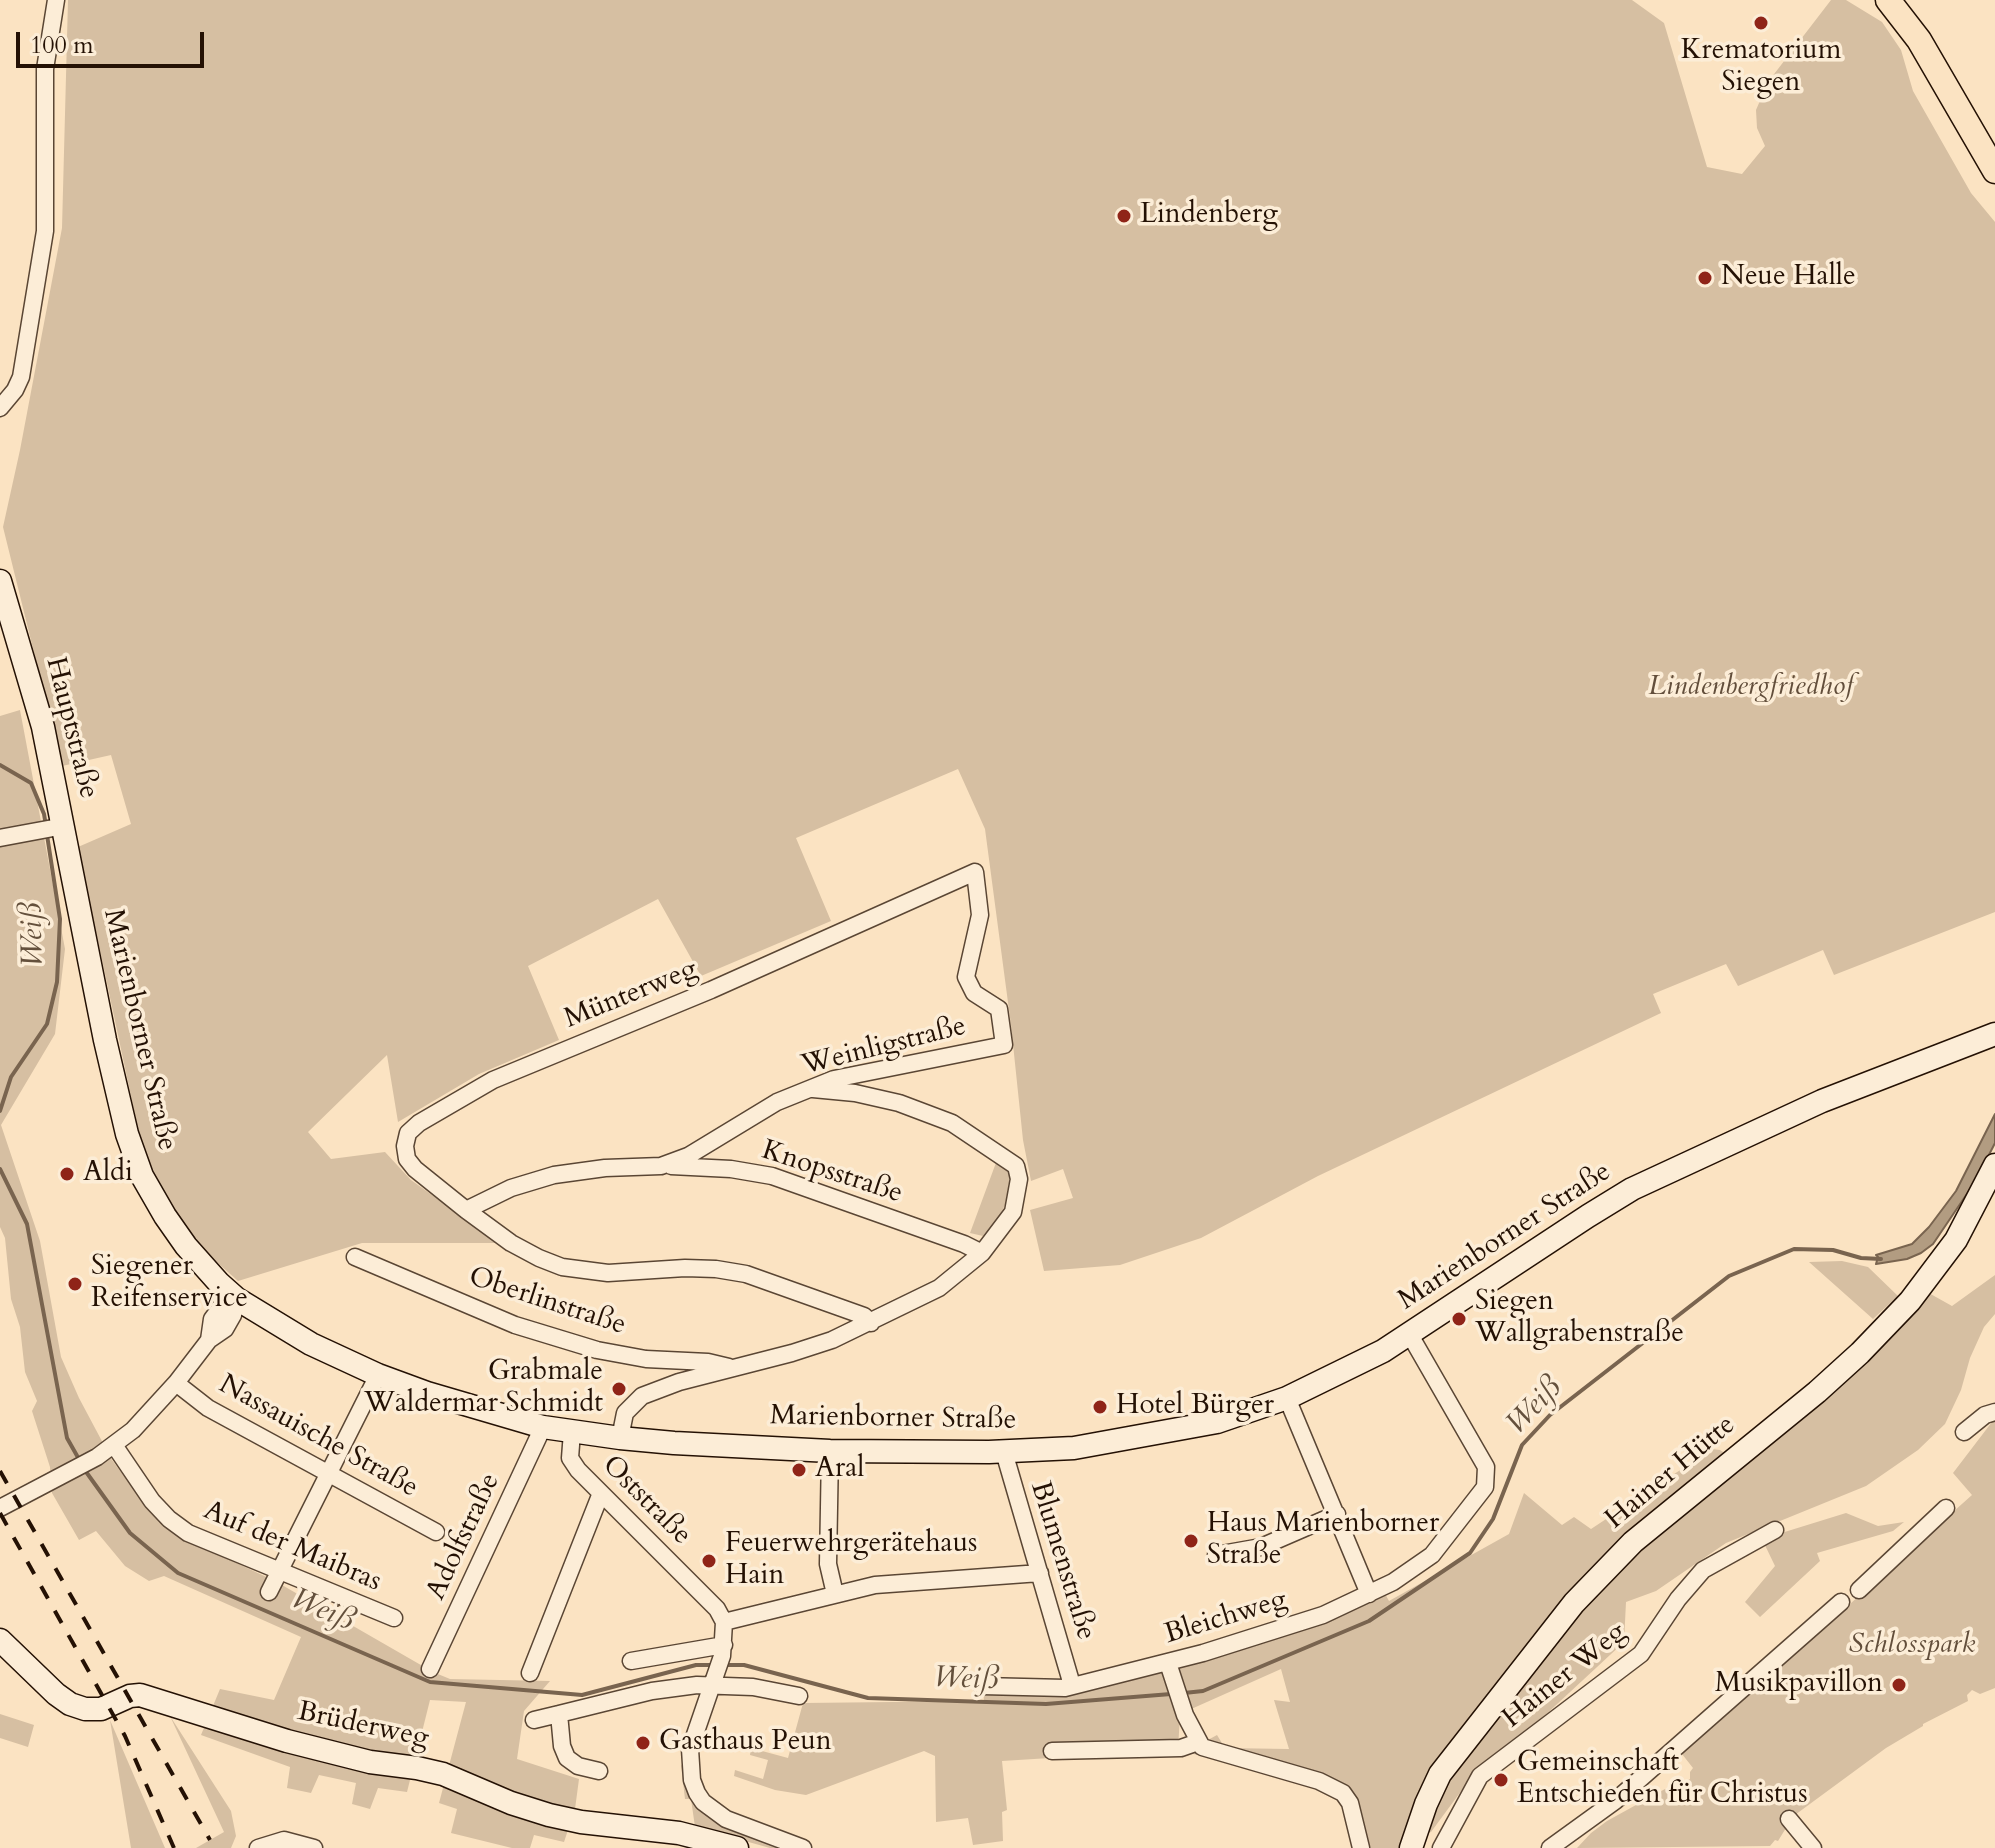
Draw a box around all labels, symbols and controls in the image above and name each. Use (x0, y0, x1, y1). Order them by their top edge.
marker: Krematorium Siegen (1752, 14, 1770, 32)
scale bar (20, 16, 208, 66)
text: 100 m (30, 29, 94, 62)
place label: Krematorium Siegen (1681, 35, 1841, 101)
place label: Lindenberg (1140, 199, 1278, 233)
marker: Lindenberg (1115, 207, 1133, 225)
place label: Neue Halle (1721, 261, 1856, 295)
marker: Neue Halle (1696, 269, 1714, 287)
street label: Hauptstraße (37, 654, 105, 802)
park label: Lindenbergfriedhof (1648, 671, 1854, 705)
water label: Weiß (15, 902, 53, 968)
street label: Marienborner Straße (95, 906, 183, 1154)
street label: Münterweg (560, 953, 702, 1037)
street label: Weinligstraße (798, 1010, 970, 1084)
street label: Knopsstraße (757, 1134, 907, 1212)
street label: Marienborner Straße (1392, 1156, 1618, 1318)
place label: Aldi (83, 1157, 133, 1191)
marker: Aldi (58, 1165, 76, 1183)
place label: Siegener Reifenservice (91, 1251, 248, 1317)
street label: Oberlinstraße (464, 1261, 630, 1343)
marker: Siegener Reifenservice (66, 1275, 84, 1293)
place label: Siegen Wallgrabenstraße (1475, 1286, 1684, 1352)
marker: Siegen Wallgrabenstraße (1450, 1310, 1468, 1328)
place label: Grabmale Waldermar Schmidt (364, 1356, 603, 1422)
street label: Nassauische Straße (213, 1368, 423, 1506)
water label: Weiß (1499, 1371, 1571, 1443)
marker: Grabmale Waldermar Schmidt (610, 1380, 628, 1398)
place label: Hotel Bürger (1116, 1390, 1274, 1424)
marker: Hotel Bürger (1091, 1398, 1109, 1416)
street label: Marienborner Straße (769, 1400, 1017, 1438)
street label: Hainer Hütte (1599, 1409, 1743, 1537)
street label: Oststraße (594, 1449, 698, 1553)
place label: Aral (815, 1453, 864, 1487)
marker: Aral (790, 1461, 808, 1479)
street label: Adolfstraße (420, 1468, 508, 1606)
street label: Blumenstraße (1022, 1478, 1102, 1644)
street label: Auf der Maibras (198, 1494, 386, 1600)
place label: Haus Marienborner Straße (1207, 1508, 1439, 1574)
place label: Feuerwehrgerätehaus Hain (725, 1528, 977, 1594)
marker: Haus Marienborner Straße (1182, 1532, 1200, 1550)
marker: Feuerwehrgerätehaus Hain (700, 1552, 718, 1570)
water label: Weiß (285, 1582, 359, 1640)
street label: Bleichweg (1161, 1584, 1291, 1652)
street label: Hainer Weg (1496, 1616, 1634, 1736)
park label: Schlosspark (1849, 1629, 1975, 1663)
water label: Weiß (933, 1661, 999, 1699)
place label: Musikpavillon (1715, 1668, 1883, 1702)
marker: Musikpavillon (1890, 1676, 1908, 1694)
street label: Brüderweg (294, 1696, 432, 1756)
place label: Gasthaus Peun (659, 1726, 832, 1760)
marker: Gasthaus Peun (634, 1734, 652, 1752)
place label: Gemeinschaft Entschieden für Christus (1517, 1747, 1808, 1813)
marker: Gemeinschaft Entschieden für Christus (1492, 1771, 1510, 1789)

